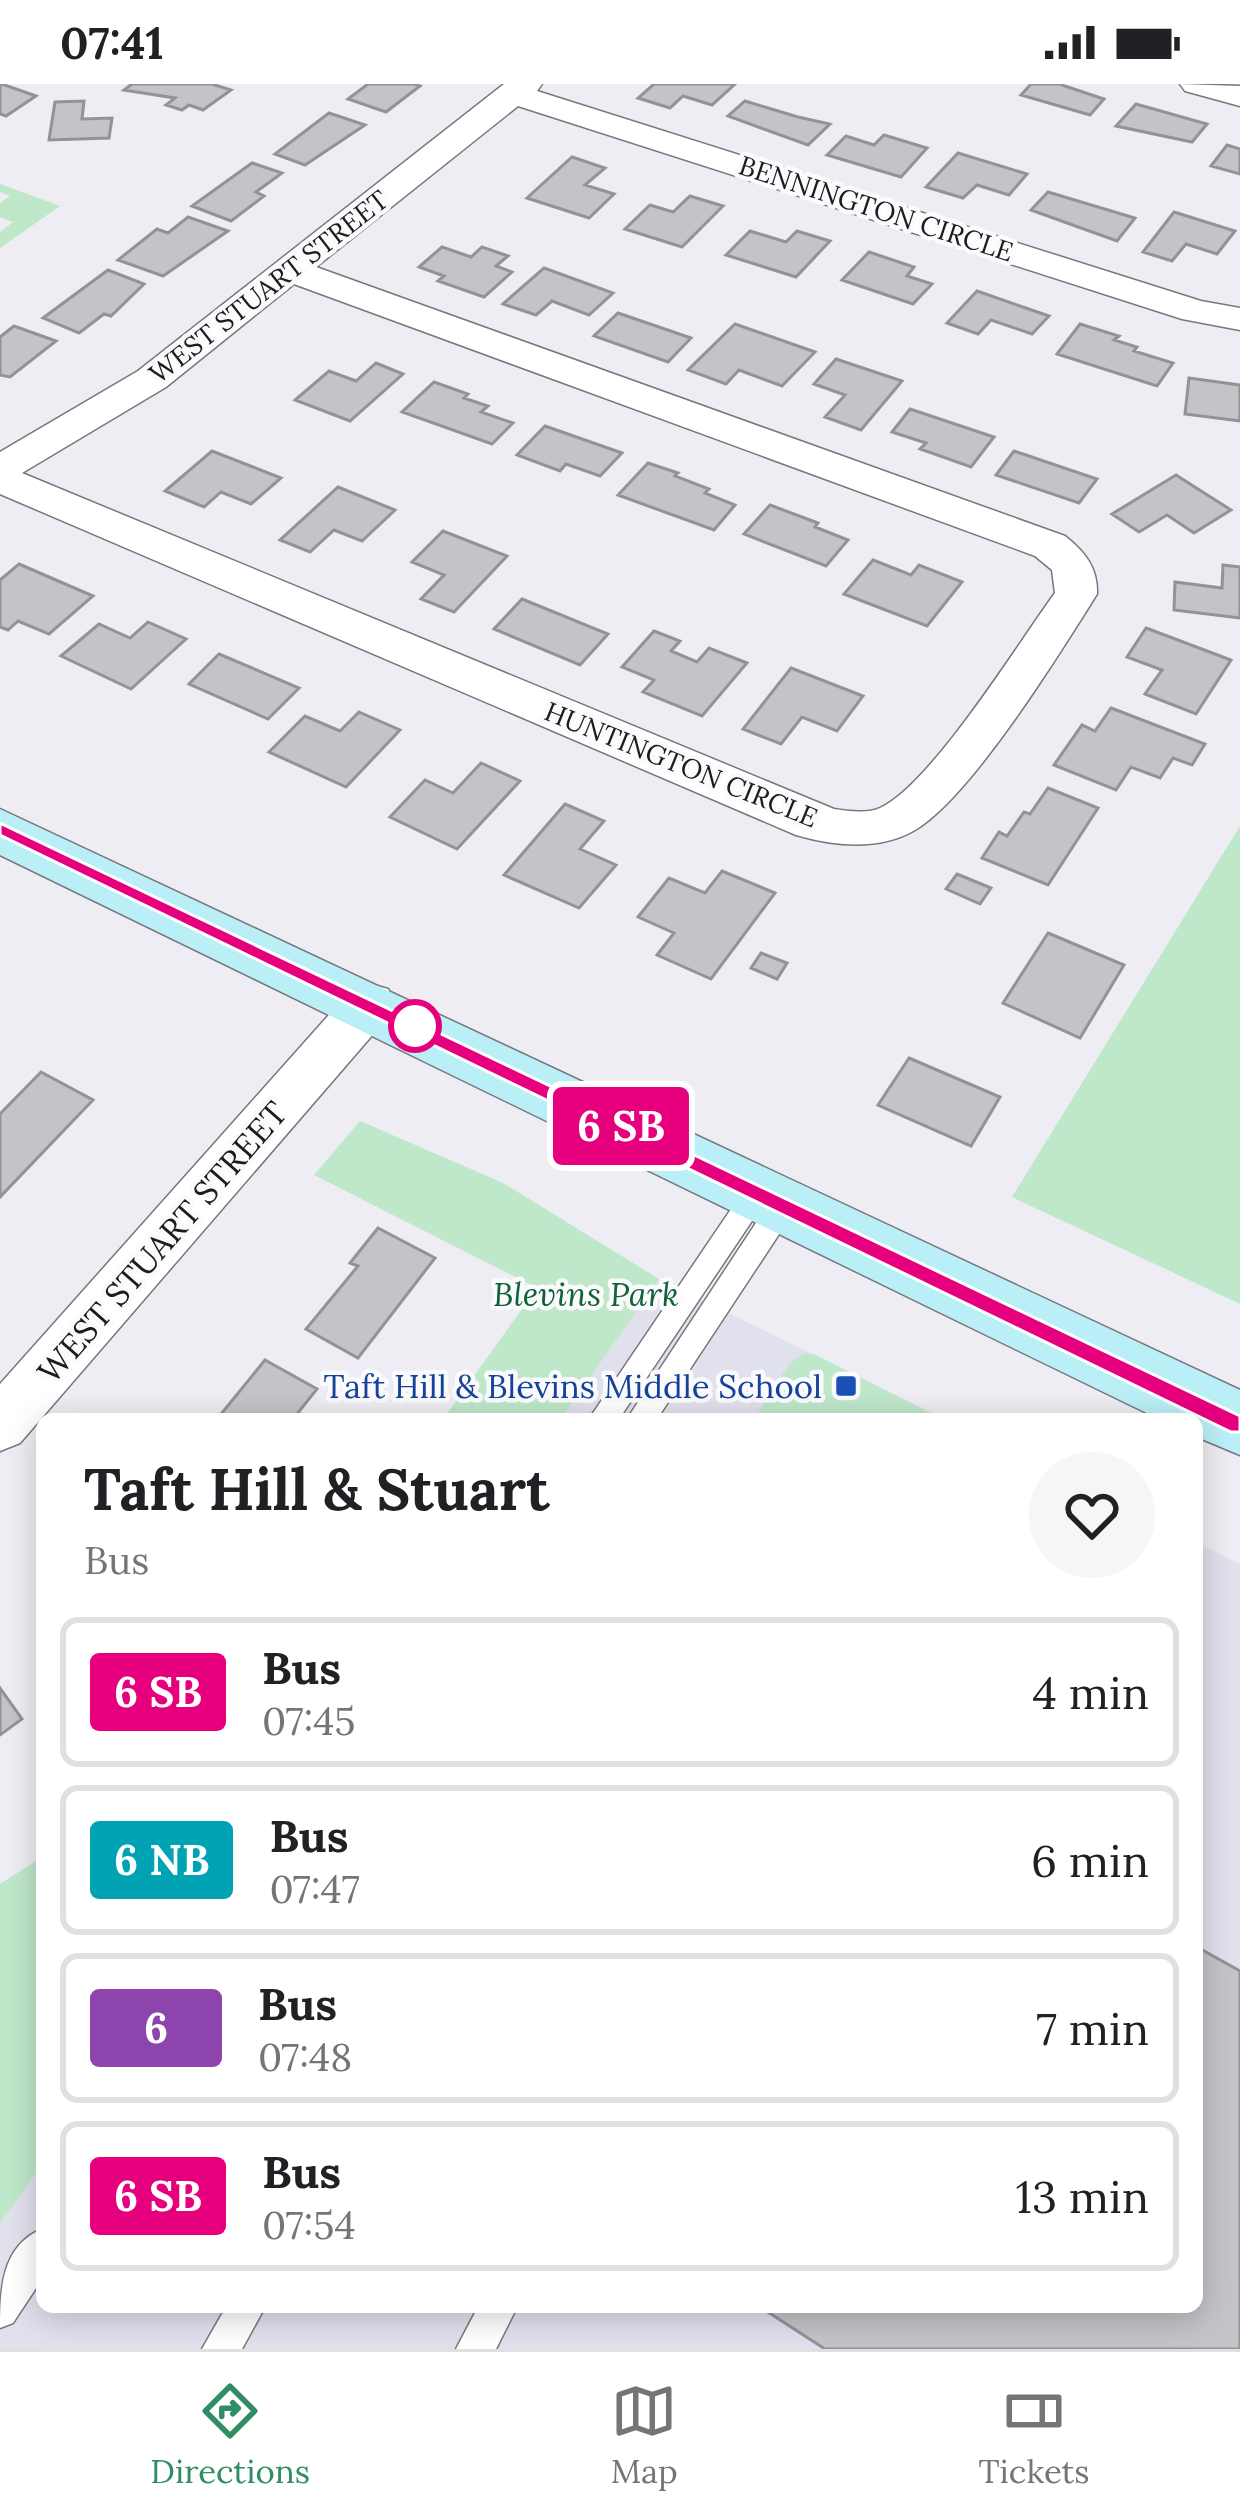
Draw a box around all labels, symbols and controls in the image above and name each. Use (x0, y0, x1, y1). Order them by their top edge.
text: 07:41 (60, 14, 164, 71)
street label: BENNINGTON CIRCLE (735, 148, 1018, 269)
street label: WEST STUART STREET (142, 182, 395, 390)
street label: HUNTINGTON CIRCLE (540, 694, 823, 834)
unlabelled marker (390, 1001, 440, 1051)
line badge: 6 SB (537, 1087, 705, 1165)
street label: WEST STUART STREET (28, 1093, 296, 1391)
text: 6 SB (577, 1099, 665, 1153)
park label: Blevins Park (493, 1273, 679, 1315)
place label: Taft Hill & Blevins Middle School (324, 1365, 822, 1407)
marker: Taft Hill & Blevins Middle School (833, 1373, 859, 1399)
button: heart (1029, 1452, 1155, 1578)
text: Taft Hill & Stuart (84, 1453, 550, 1526)
text: Bus (84, 1535, 149, 1585)
text: Bus (262, 1639, 341, 1696)
text: 4 min (1033, 1664, 1149, 1721)
text: 6 SB (114, 1665, 202, 1719)
text: 07:45 (262, 1696, 356, 1746)
text: Bus (269, 1807, 348, 1864)
text: 6 min (1031, 1832, 1149, 1889)
text: 6 NB (114, 1833, 209, 1887)
text: 07:47 (269, 1864, 360, 1914)
text: Bus (258, 1975, 337, 2032)
text: 7 min (1036, 2000, 1149, 2057)
text: 6 (144, 2001, 168, 2055)
text: 07:48 (258, 2032, 352, 2082)
text: Bus (262, 2143, 341, 2200)
text: 13 min (1016, 2168, 1149, 2225)
text: 6 SB (114, 2169, 202, 2223)
text: 07:54 (262, 2200, 356, 2250)
tab: Directions (150, 2378, 310, 2492)
tab: Map (611, 2378, 678, 2492)
tab: Tickets (978, 2378, 1090, 2492)

